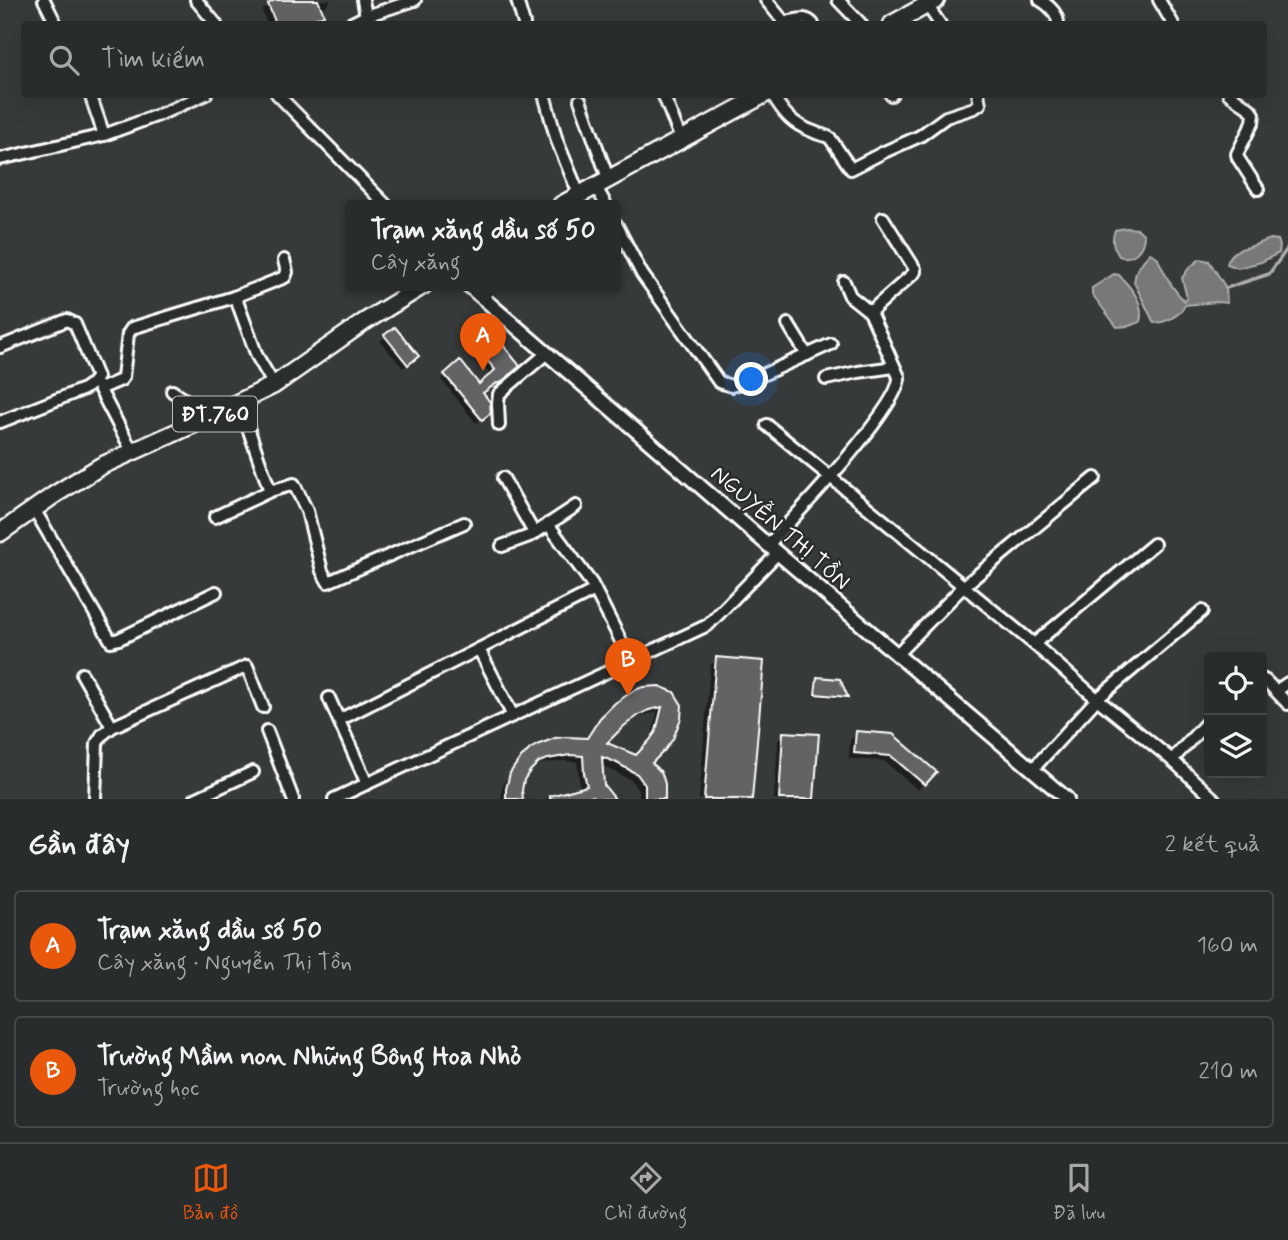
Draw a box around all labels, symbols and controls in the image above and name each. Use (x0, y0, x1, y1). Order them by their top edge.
search box (21, 21, 1267, 98)
icon: search (45, 41, 83, 79)
text: Tìm kiếm (101, 43, 205, 77)
popup (345, 200, 621, 291)
text: Trạm xăng dầu số 50 (370, 214, 596, 248)
text: Cây xăng (370, 248, 461, 278)
pin: A (460, 313, 506, 371)
your location (734, 362, 768, 396)
road number: ĐT.760 (173, 396, 257, 432)
street label: NGUYỄN THỊ TỒN (704, 459, 857, 597)
pin: B (605, 638, 651, 696)
map controls (1204, 652, 1267, 778)
button: locate (1204, 652, 1267, 715)
button: layers (1204, 715, 1267, 778)
text: Gần đây (28, 825, 130, 864)
text: 2 kết quả (1165, 830, 1260, 860)
text: Trạm xăng dầu số 50 (97, 914, 322, 948)
text: A (45, 931, 61, 961)
text: 160 m (1197, 931, 1258, 961)
text: Cây xăng · Nguyễn Thị Tồn (97, 948, 352, 978)
text: Trường Mầm non Những Bông Hoa Nhỏ (97, 1040, 521, 1074)
text: B (46, 1057, 60, 1087)
text: 210 m (1198, 1057, 1258, 1087)
text: Trường học (97, 1074, 199, 1104)
tab: Bản đồ (183, 1159, 238, 1226)
tab: Chỉ đường (604, 1159, 687, 1226)
tab: Đã lưu (1053, 1159, 1105, 1226)

